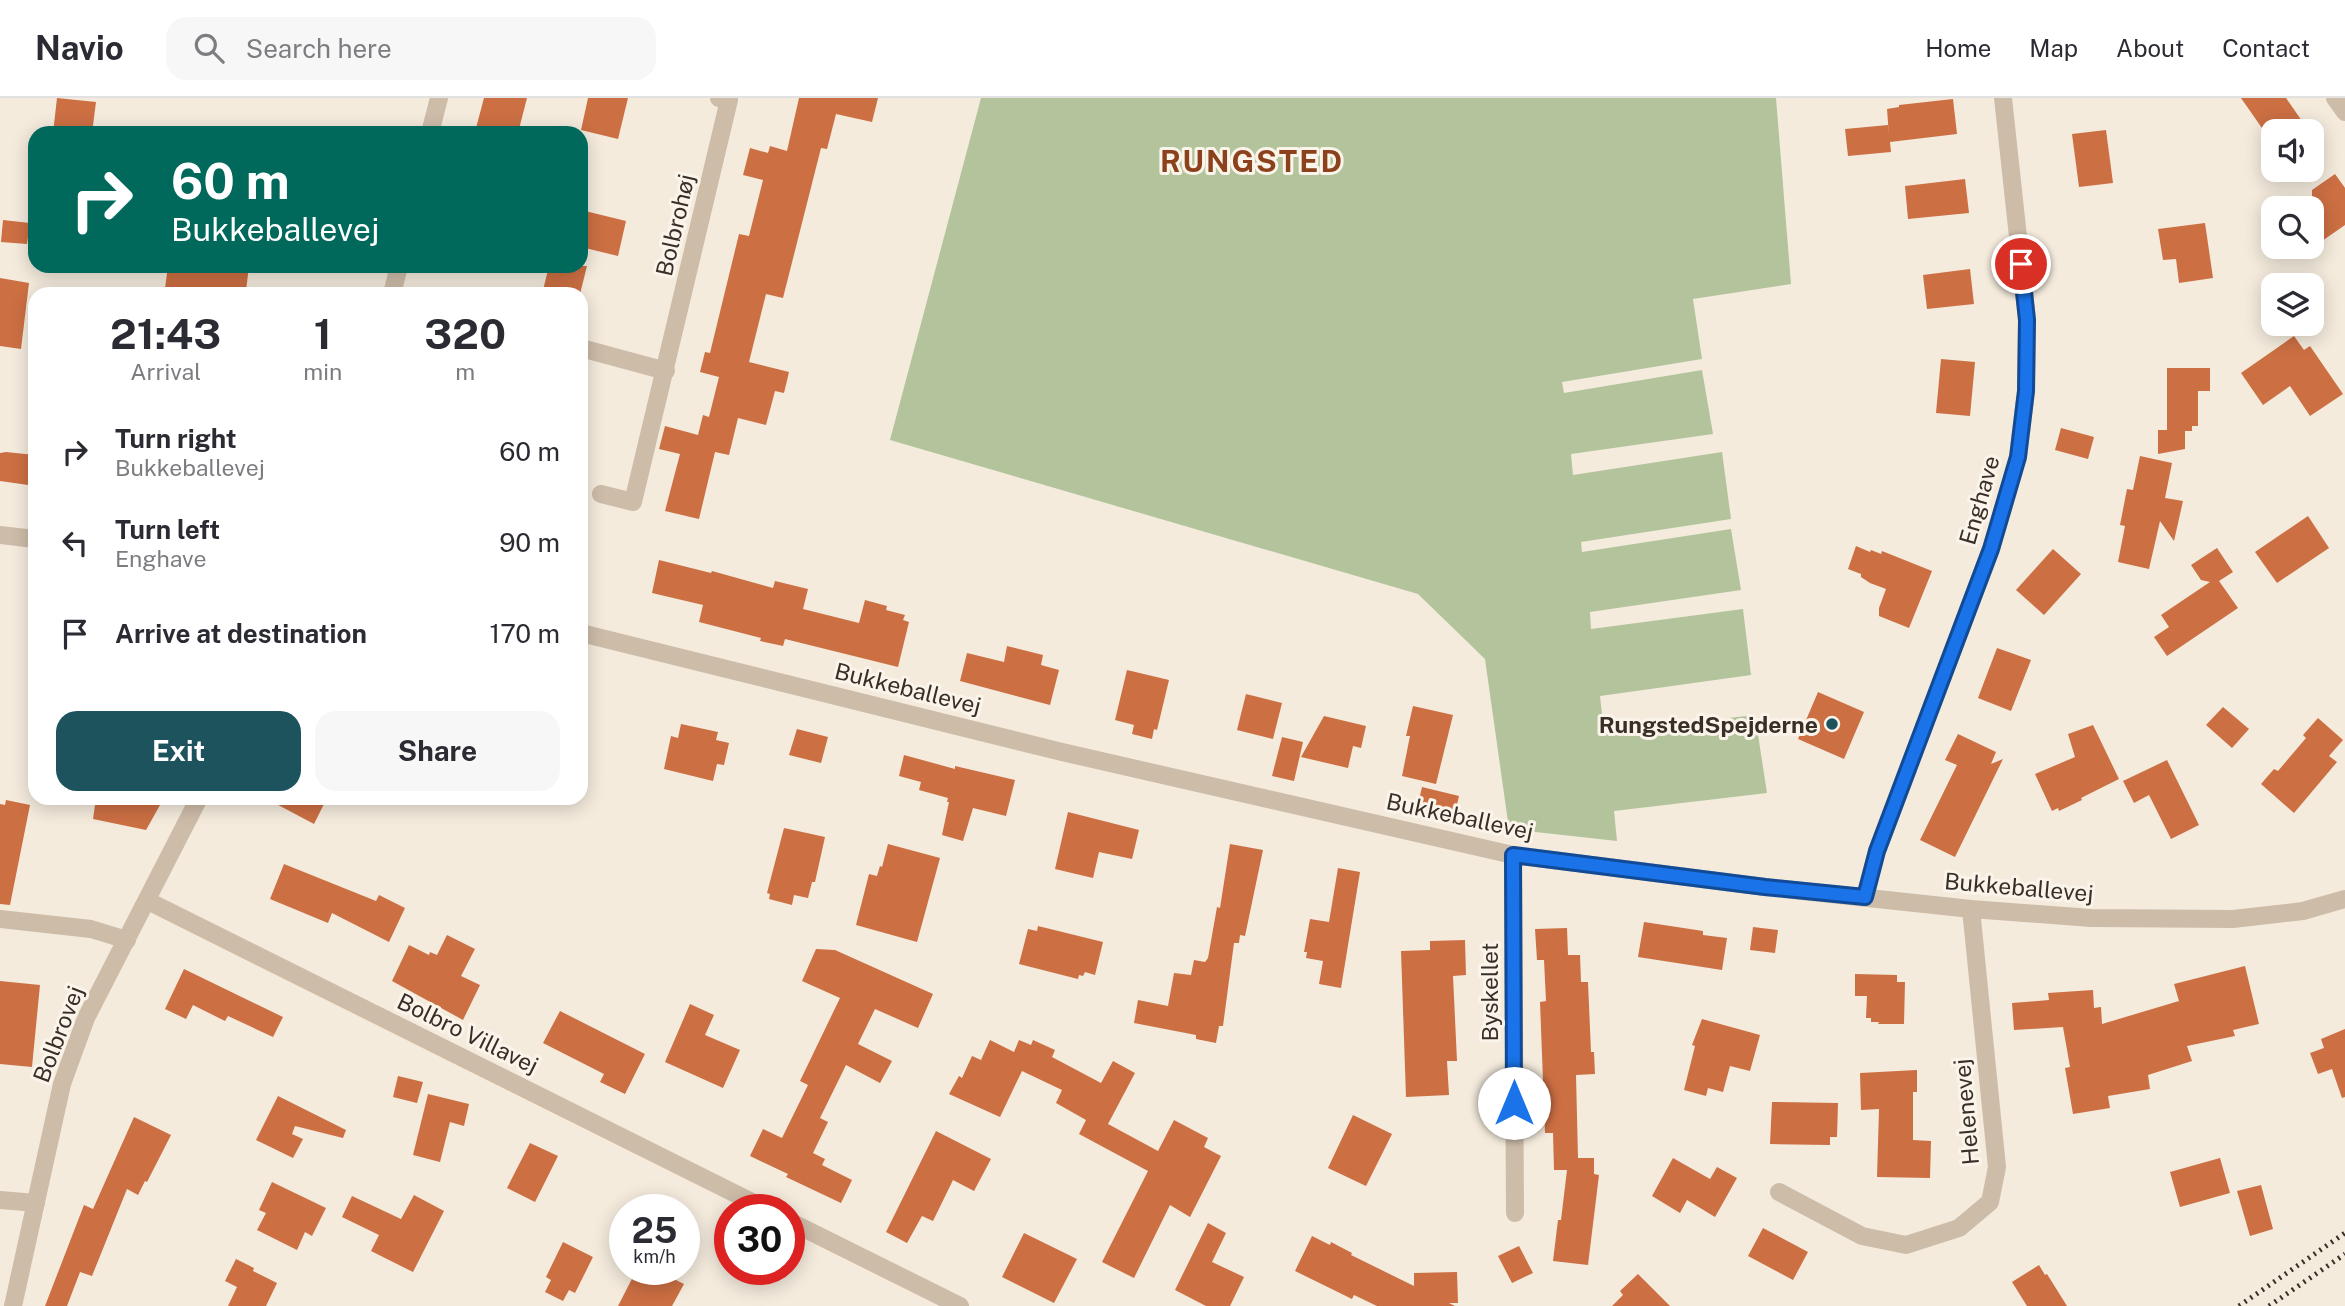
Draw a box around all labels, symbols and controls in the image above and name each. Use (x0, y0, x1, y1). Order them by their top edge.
search box (166, 17, 656, 80)
text: Navio (35, 29, 124, 67)
icon: search (190, 29, 228, 67)
text: Search here (246, 33, 392, 64)
text: Home (1925, 34, 1991, 62)
text: Map (2029, 34, 2078, 62)
text: About (2116, 34, 2184, 62)
text: Contact (2222, 34, 2310, 62)
map controls (2261, 119, 2324, 336)
button: sound (2261, 119, 2324, 182)
district label: RUNGSTED (1160, 143, 1344, 179)
text: 60 m (171, 152, 290, 210)
icon: right (56, 154, 147, 245)
street label: Bolbrohøj (650, 171, 700, 279)
button: search (2261, 196, 2324, 259)
text: Bukkeballevej (171, 211, 379, 248)
pin (1991, 234, 2051, 294)
icon: arrive (2002, 245, 2040, 283)
button: layers (2261, 273, 2324, 336)
text: 21:43 (110, 309, 221, 358)
text: 1 (314, 309, 332, 358)
text: 320 (424, 309, 506, 358)
text: Arrival (130, 358, 201, 385)
text: min (303, 358, 342, 385)
text: m (455, 358, 475, 385)
text: Turn right (115, 423, 237, 454)
icon: right (56, 433, 94, 471)
text: 60 m (499, 436, 560, 467)
street label: Enghave (1953, 452, 2005, 548)
text: Bukkeballevej (115, 454, 265, 481)
text: Turn left (115, 514, 220, 545)
icon: left (56, 524, 94, 562)
text: 90 m (499, 527, 560, 558)
text: Enghave (115, 545, 207, 572)
icon: arrive (56, 615, 94, 653)
text: Arrive at destination (115, 618, 367, 649)
text: 170 m (490, 618, 560, 649)
street label: Bukkeballevej (832, 657, 984, 719)
button: Exit (56, 711, 301, 791)
button: Share (315, 711, 560, 791)
place label: RungstedSpejderne (1599, 711, 1818, 738)
marker: RungstedSpejderne (1824, 716, 1840, 732)
street label: Bukkeballevej (1384, 787, 1536, 845)
street label: Bukkeballevej (1943, 867, 2095, 907)
street label: Byskellet (1476, 943, 1503, 1041)
street label: Bolbrovej (27, 982, 89, 1086)
street label: Bolbro Villavej (393, 987, 543, 1079)
street label: Helenevej (1948, 1058, 1984, 1166)
position arrow (1477, 1066, 1551, 1140)
speed limit sign: 30 (714, 1194, 805, 1285)
text: 25 (632, 1210, 677, 1251)
text: km/h (633, 1246, 676, 1267)

